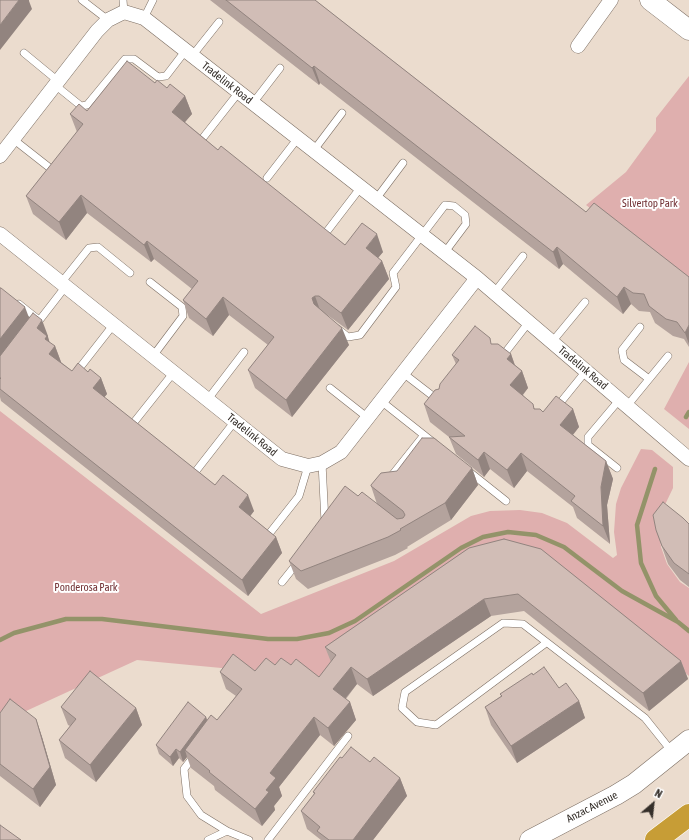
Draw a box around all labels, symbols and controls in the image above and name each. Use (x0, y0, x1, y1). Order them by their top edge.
street label: Tradelink Road (199, 59, 255, 107)
park label: Silvertop Park (622, 197, 678, 211)
street label: Tradelink Road (556, 343, 610, 393)
street label: Tradelink Road (224, 411, 280, 459)
park label: Ponderosa Park (54, 581, 118, 595)
north arrow (633, 784, 673, 824)
text: N (653, 787, 664, 800)
street label: Anzac Avenue (564, 788, 620, 826)

